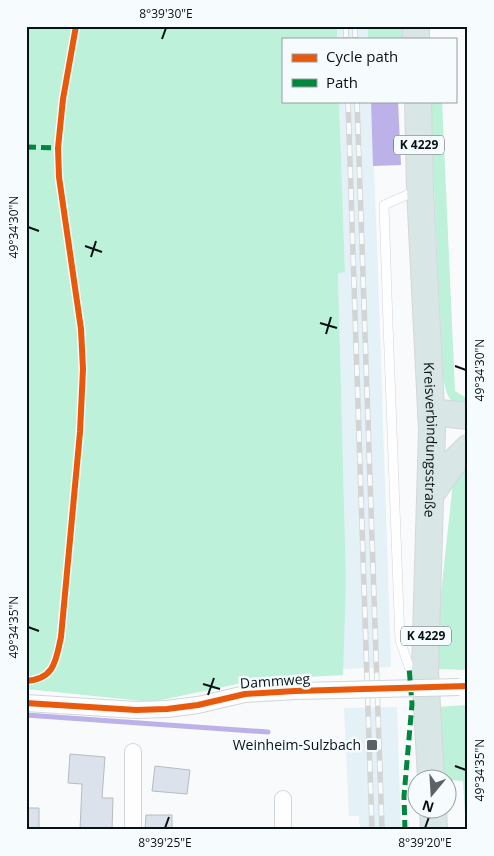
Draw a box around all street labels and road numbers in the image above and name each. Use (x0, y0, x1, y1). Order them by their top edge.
road number: K 4229 (394, 136, 444, 154)
street label: Kreisverbindungsstraße (420, 361, 442, 518)
road number: K 4229 (401, 626, 451, 646)
street label: Dammweg (239, 669, 311, 692)

